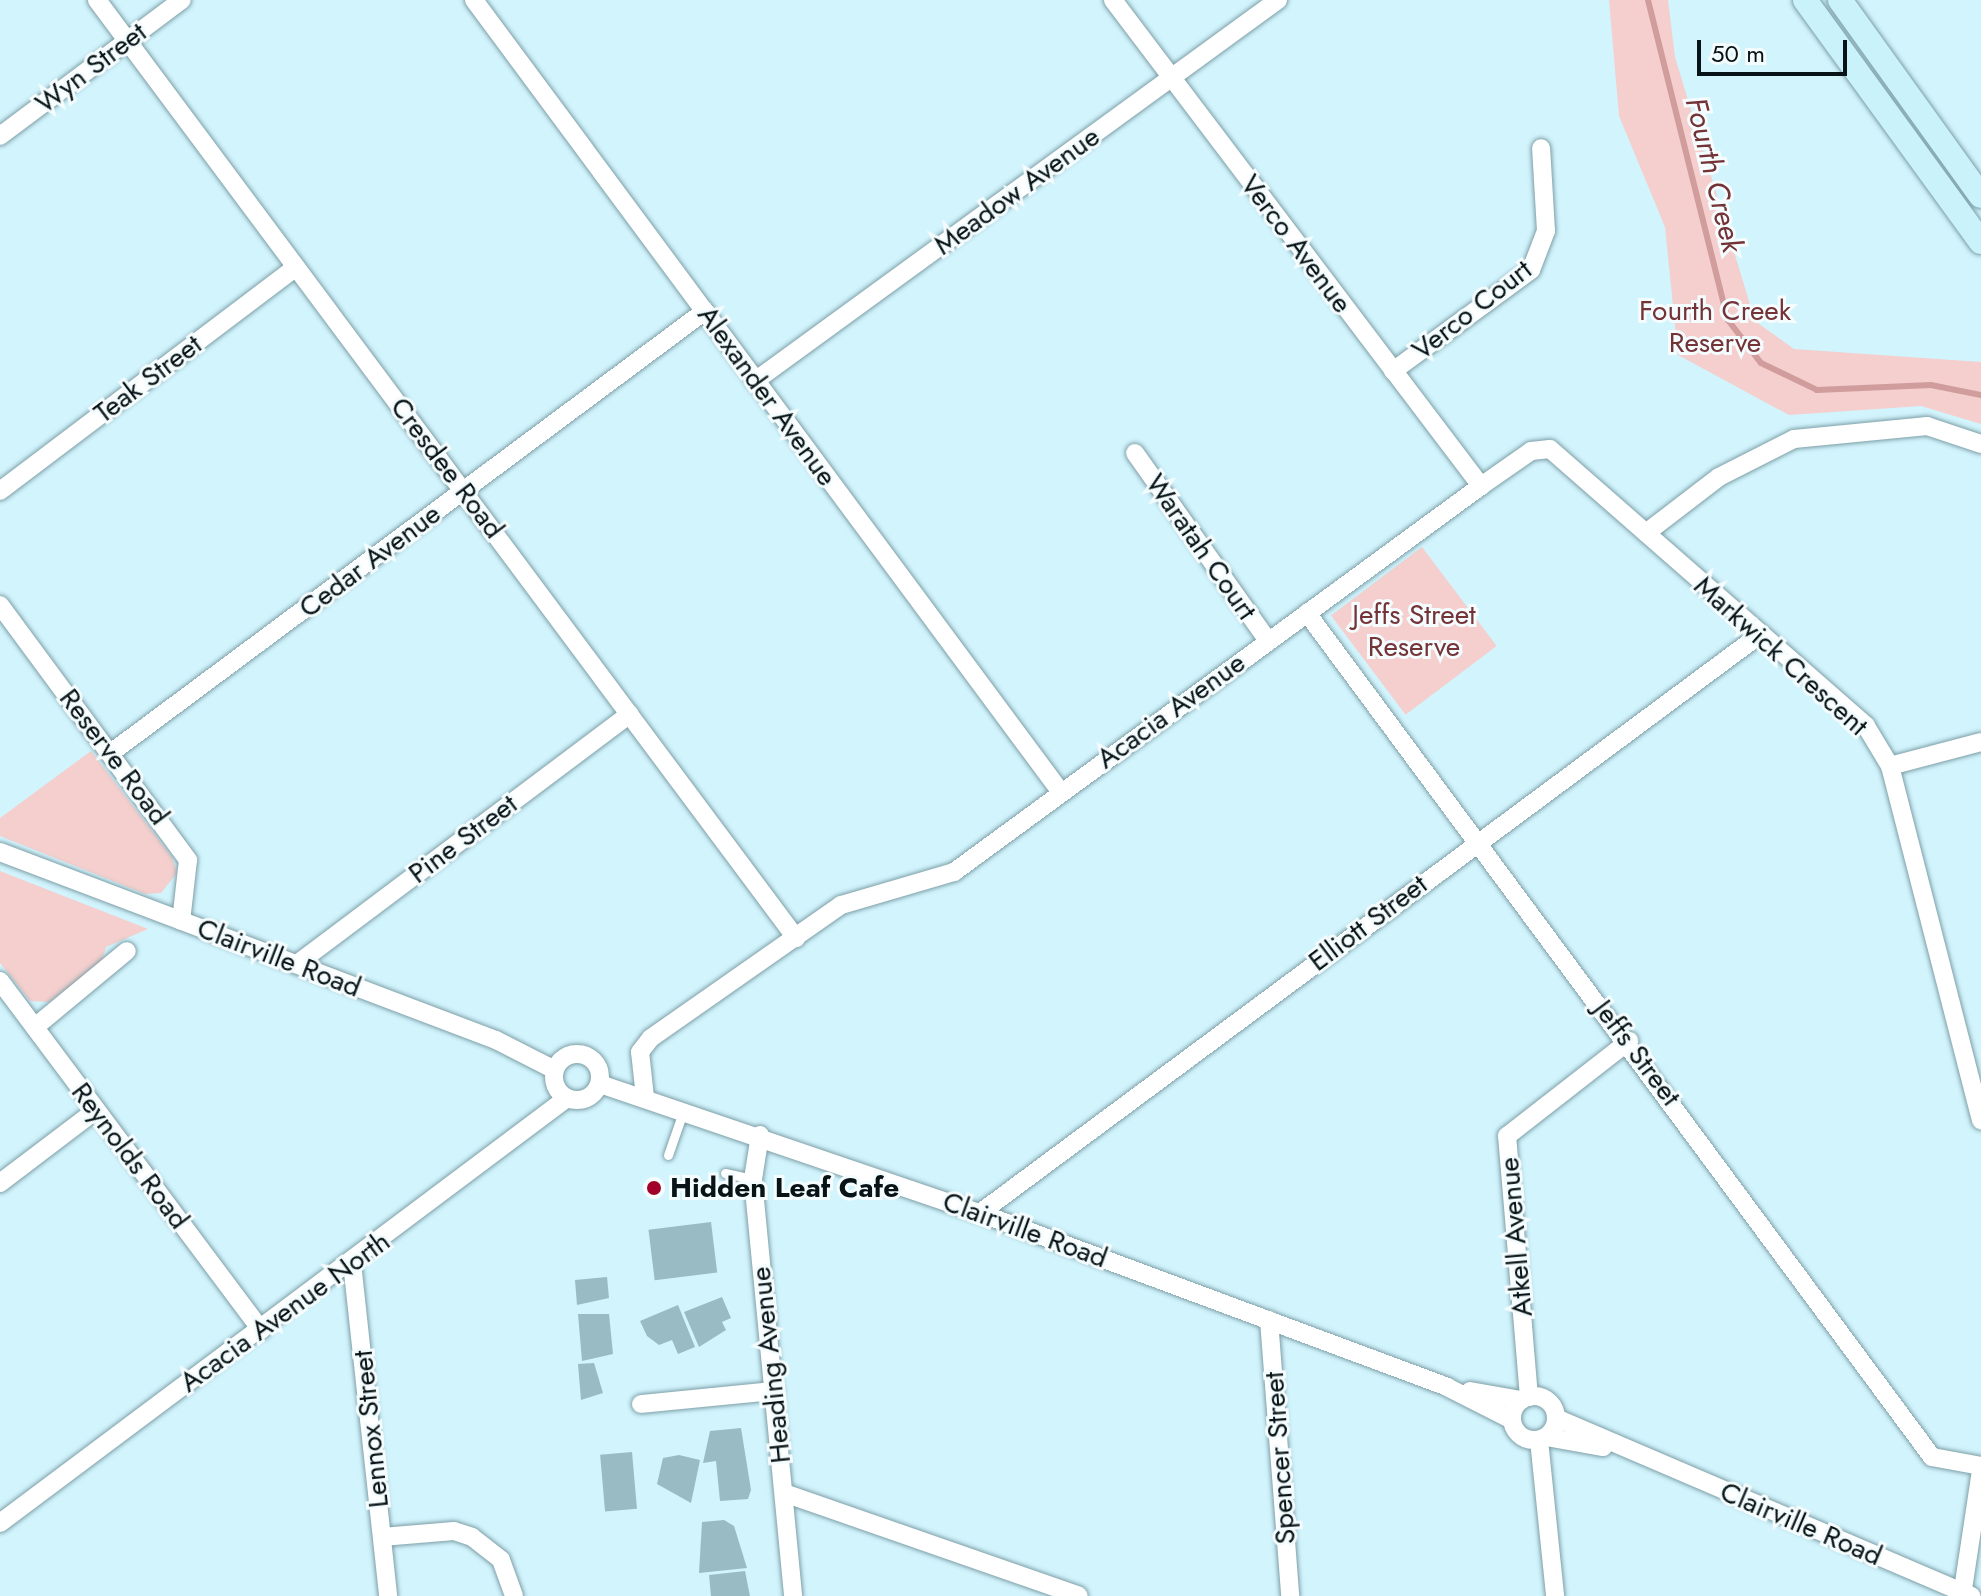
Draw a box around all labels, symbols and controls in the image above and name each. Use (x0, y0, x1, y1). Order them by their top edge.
street label: Wyn Street (29, 15, 153, 121)
scale bar (1701, 24, 1851, 74)
text: 50 m (1711, 36, 1765, 71)
water label: Fourth Creek (1677, 94, 1751, 256)
street label: Meadow Avenue (928, 120, 1106, 262)
street label: Verco Avenue (1233, 168, 1359, 320)
street label: Verco Court (1406, 253, 1538, 367)
park label: Fourth Creek Reserve (1639, 294, 1791, 360)
street label: Alexander Avenue (690, 299, 844, 493)
street label: Teak Street (88, 328, 208, 430)
street label: Cresdee Road (383, 391, 511, 545)
street label: Waratah Court (1138, 468, 1264, 626)
street label: Cedar Avenue (293, 497, 447, 625)
street label: Markwick Crescent (1687, 569, 1875, 743)
park label: Jeffs Street Reserve (1352, 598, 1476, 664)
street label: Acacia Avenue (1090, 646, 1252, 776)
street label: Reserve Road (52, 682, 176, 832)
street label: Pine Street (402, 787, 524, 891)
street label: Elliott Street (1302, 868, 1434, 978)
street label: Clairville Road (192, 911, 366, 1005)
street label: Jeffs Street (1586, 994, 1688, 1112)
street label: Reynolds Road (64, 1076, 196, 1236)
street label: Atkell Avenue (1492, 1156, 1540, 1318)
place label: Hidden Leaf Cafe (670, 1171, 899, 1205)
marker: Hidden Leaf Cafe (645, 1179, 663, 1197)
street label: Clairville Road (938, 1185, 1112, 1275)
street label: Acacia Avenue North (173, 1224, 397, 1400)
street label: Heading Avenue (744, 1265, 798, 1465)
street label: Lennox Street (346, 1349, 396, 1509)
street label: Spencer Street (1257, 1371, 1303, 1545)
street label: Clairville Road (1715, 1475, 1887, 1573)

